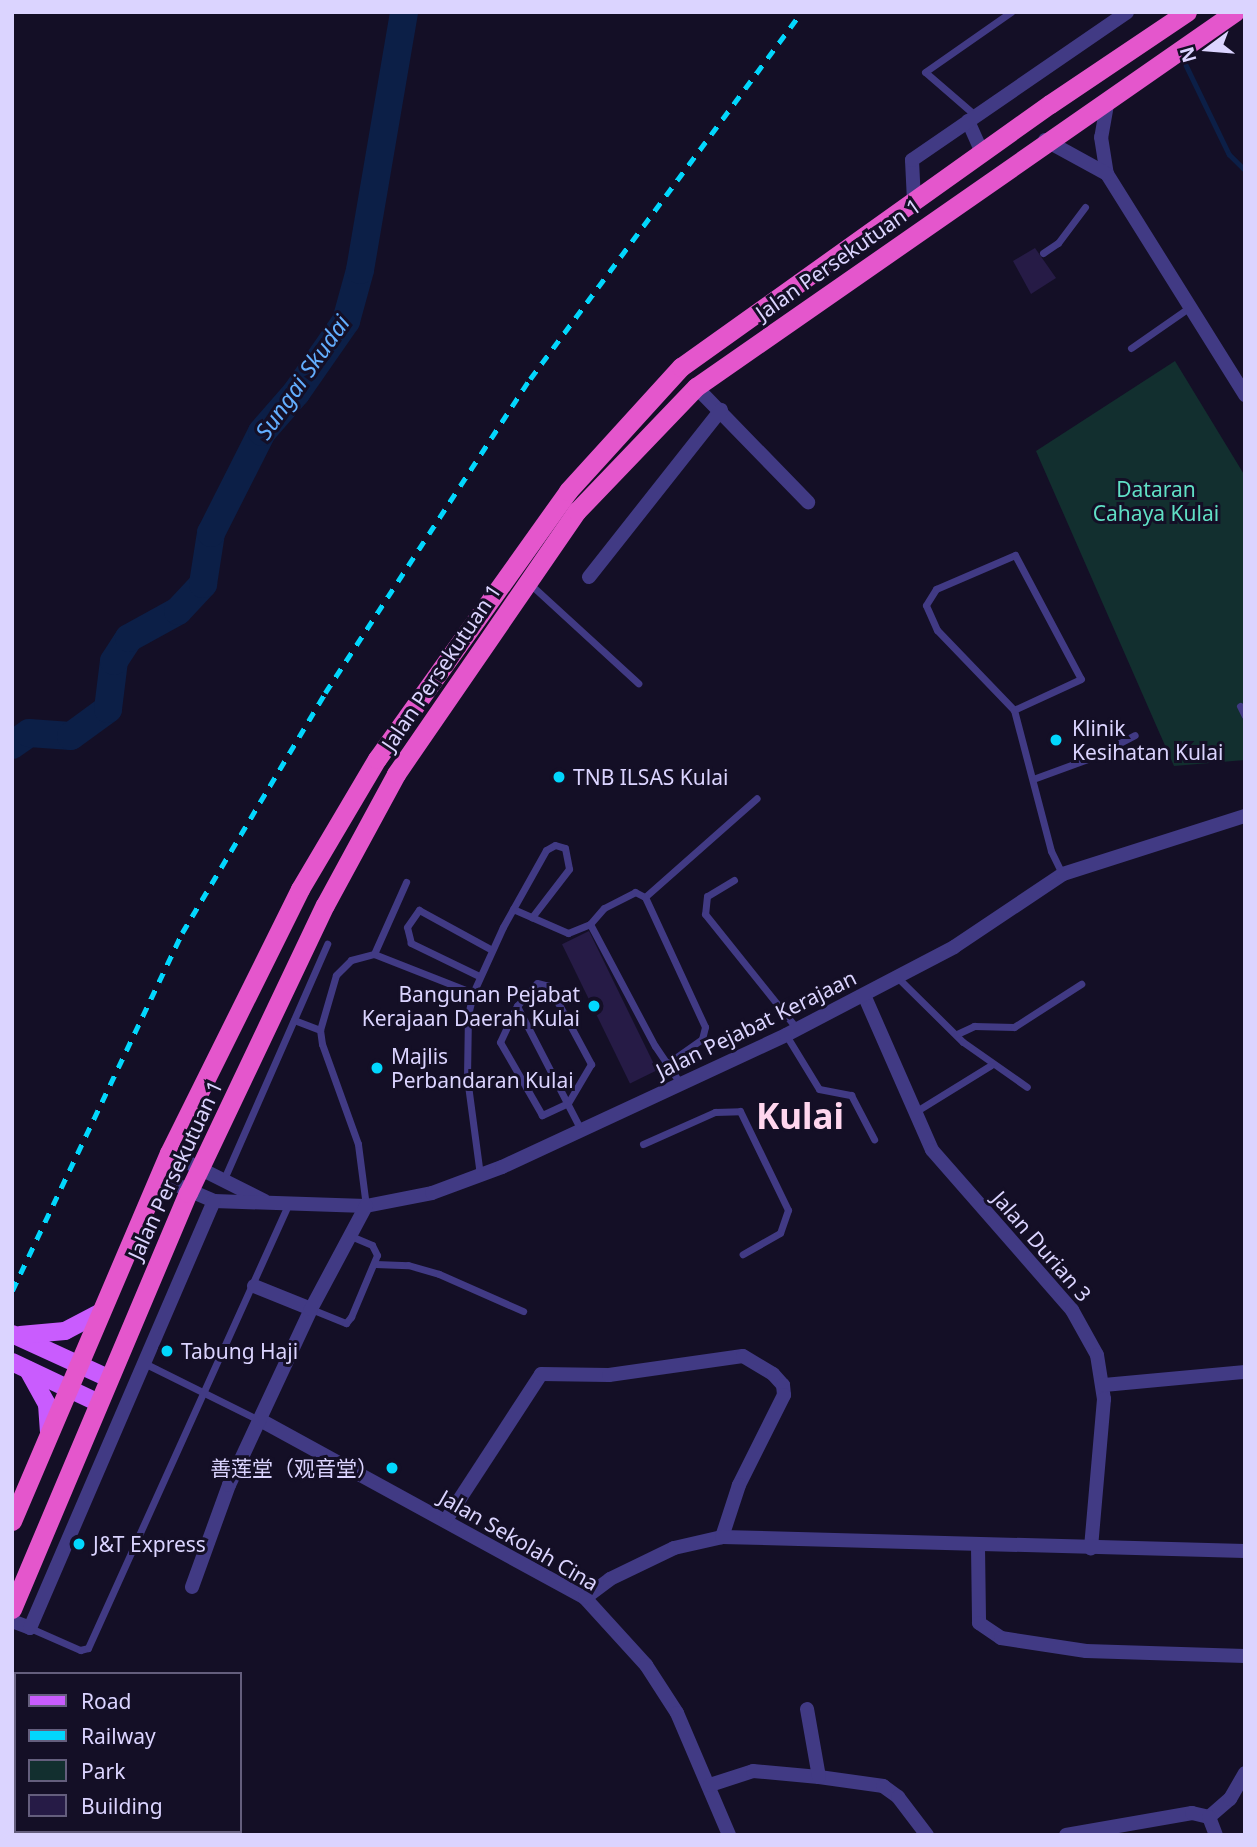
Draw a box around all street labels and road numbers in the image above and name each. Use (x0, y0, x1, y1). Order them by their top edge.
street label: Jalan Persekutuan 1 (751, 193, 925, 325)
street label: Jalan Persekutuan 1 (376, 579, 506, 755)
street label: Jalan Pejabat Kerajaan (652, 965, 860, 1083)
street label: Jalan Persekutuan 1 (122, 1076, 228, 1264)
street label: Jalan Durian 3 (987, 1186, 1097, 1306)
street label: Jalan Sekolah Cina (435, 1484, 603, 1596)

